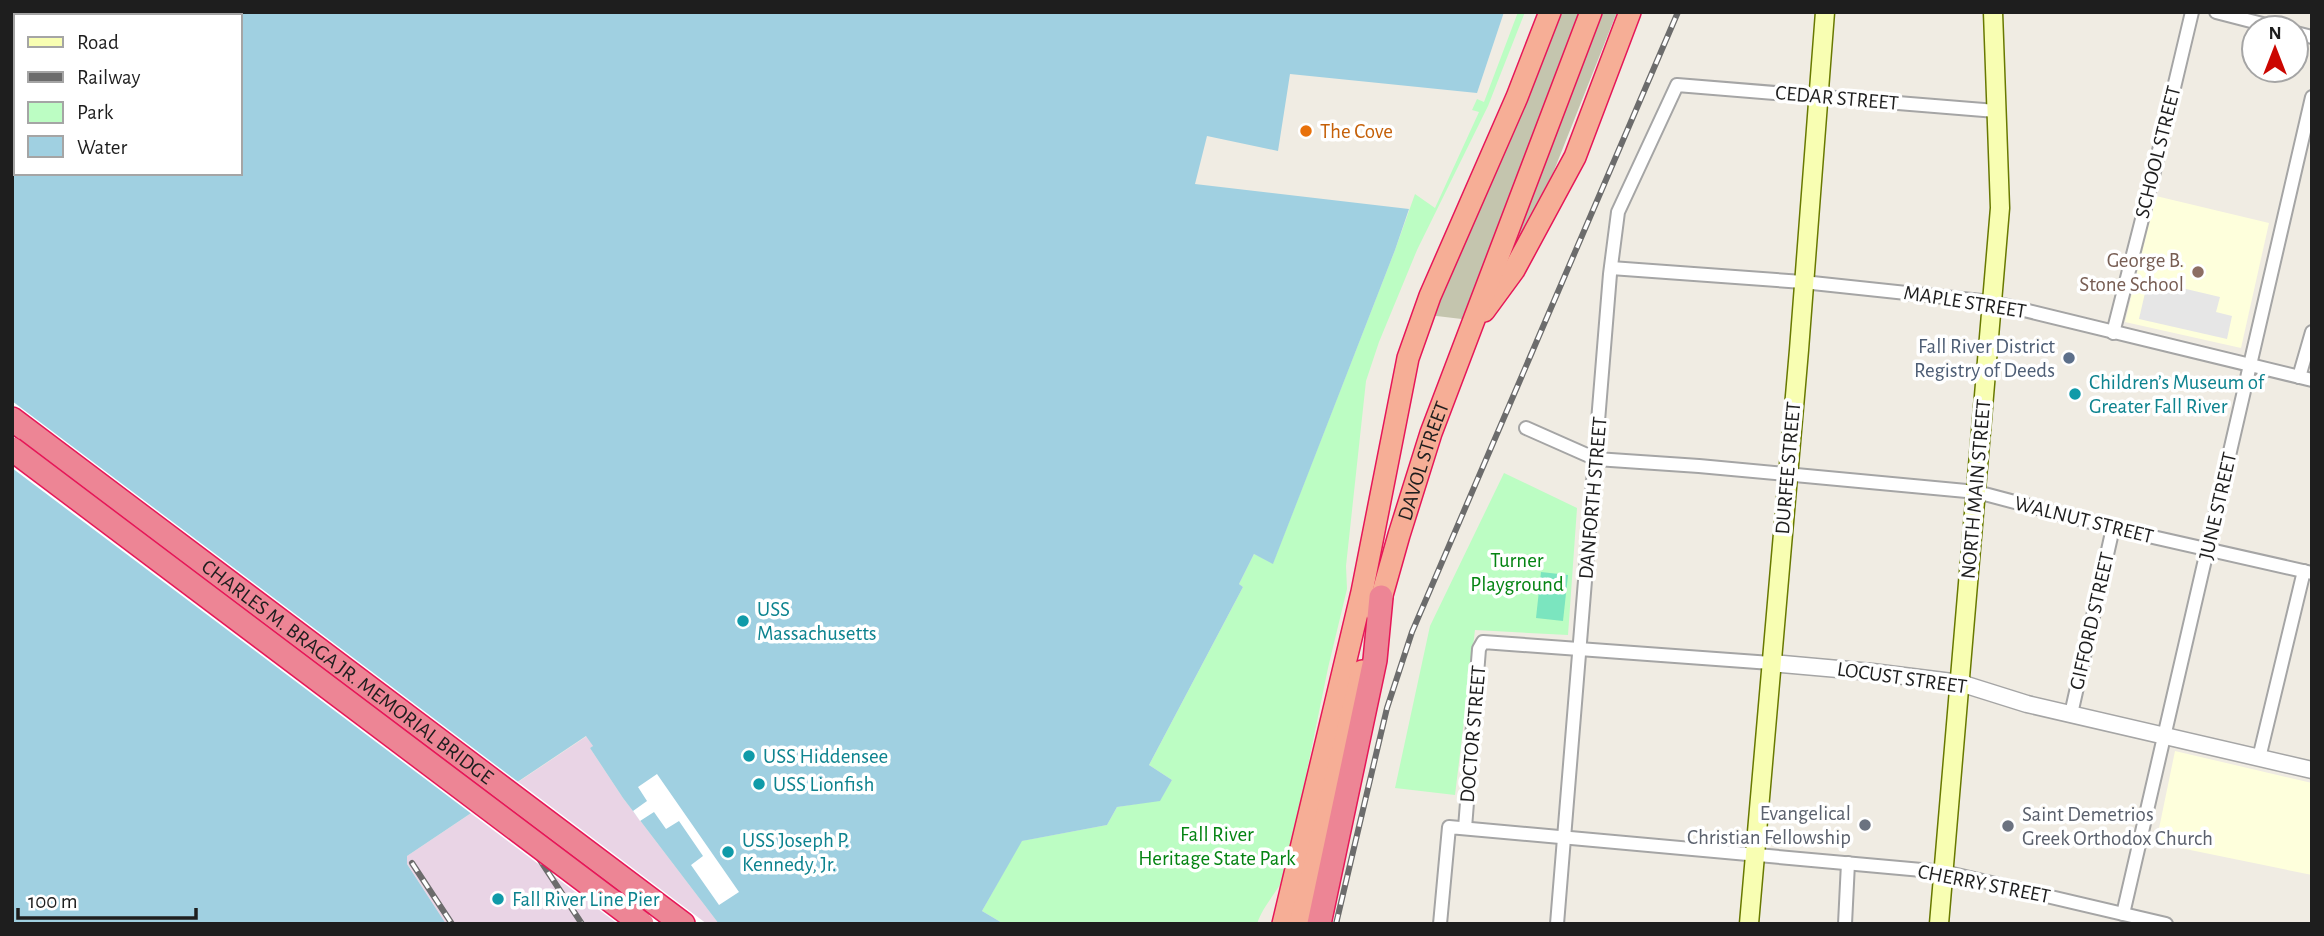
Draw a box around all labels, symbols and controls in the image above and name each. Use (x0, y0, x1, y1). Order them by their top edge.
legend (14, 14, 242, 175)
north arrow (2240, 14, 2310, 84)
text: N (2268, 24, 2282, 43)
text: Road (77, 32, 119, 53)
text: Railway (77, 67, 140, 88)
street label: CEDAR STREET (1774, 82, 1900, 114)
street label: SCHOOL STREET (2131, 84, 2185, 220)
text: Park (77, 102, 114, 123)
place label: The Cove (1320, 121, 1393, 142)
marker: The Cove (1298, 123, 1314, 139)
text: Water (77, 137, 127, 158)
place label: George B. Stone School (2079, 250, 2184, 295)
marker: George B. Stone School (2190, 264, 2206, 280)
street label: MAPLE STREET (1902, 282, 2028, 322)
place label: Fall River District Registry of Deeds (1914, 336, 2055, 381)
marker: Fall River District Registry of Deeds (2061, 350, 2077, 366)
place label: Children’s Museum of Greater Fall River (2089, 372, 2266, 417)
marker: Children’s Museum of Greater Fall River (2067, 386, 2083, 402)
street label: DAVOL STREET (1394, 398, 1453, 523)
street label: NORTH MAIN STREET (1958, 398, 1994, 580)
street label: DURFEE STREET (1772, 401, 1804, 535)
street label: DANFORTH STREET (1575, 416, 1611, 580)
street label: JUNE STREET (2195, 450, 2241, 562)
street label: WALNUT STREET (2012, 493, 2156, 547)
park label: Turner Playground (1470, 550, 1564, 595)
street label: GIFFORD STREET (2066, 550, 2118, 692)
street label: CHARLES M. BRAGA JR. MEMORIAL BRIDGE (198, 555, 497, 788)
place label: USS Massachusetts (757, 599, 877, 644)
marker: USS Massachusetts (735, 613, 751, 629)
street label: LOCUST STREET (1836, 659, 1968, 697)
street label: DOCTOR STREET (1457, 664, 1489, 804)
place label: USS Hiddensee (763, 746, 888, 767)
marker: USS Hiddensee (741, 748, 757, 764)
place label: USS Lionfish (773, 774, 874, 795)
marker: USS Lionfish (751, 776, 767, 792)
place label: Evangelical Christian Fellowship (1687, 803, 1851, 848)
place label: Saint Demetrios Greek Orthodox Church (2022, 804, 2213, 849)
marker: Evangelical Christian Fellowship (1857, 817, 1873, 833)
marker: Saint Demetrios Greek Orthodox Church (2000, 818, 2016, 834)
park label: Fall River Heritage State Park (1138, 824, 1296, 869)
place label: USS Joseph P. Kennedy, Jr. (742, 830, 849, 875)
marker: USS Joseph P. Kennedy, Jr. (720, 844, 736, 860)
street label: CHERRY STREET (1916, 861, 2052, 907)
scale bar (18, 876, 196, 920)
place label: Fall River Line Pier (512, 889, 660, 910)
text: 100 m (28, 891, 78, 912)
marker: Fall River Line Pier (490, 891, 506, 907)

